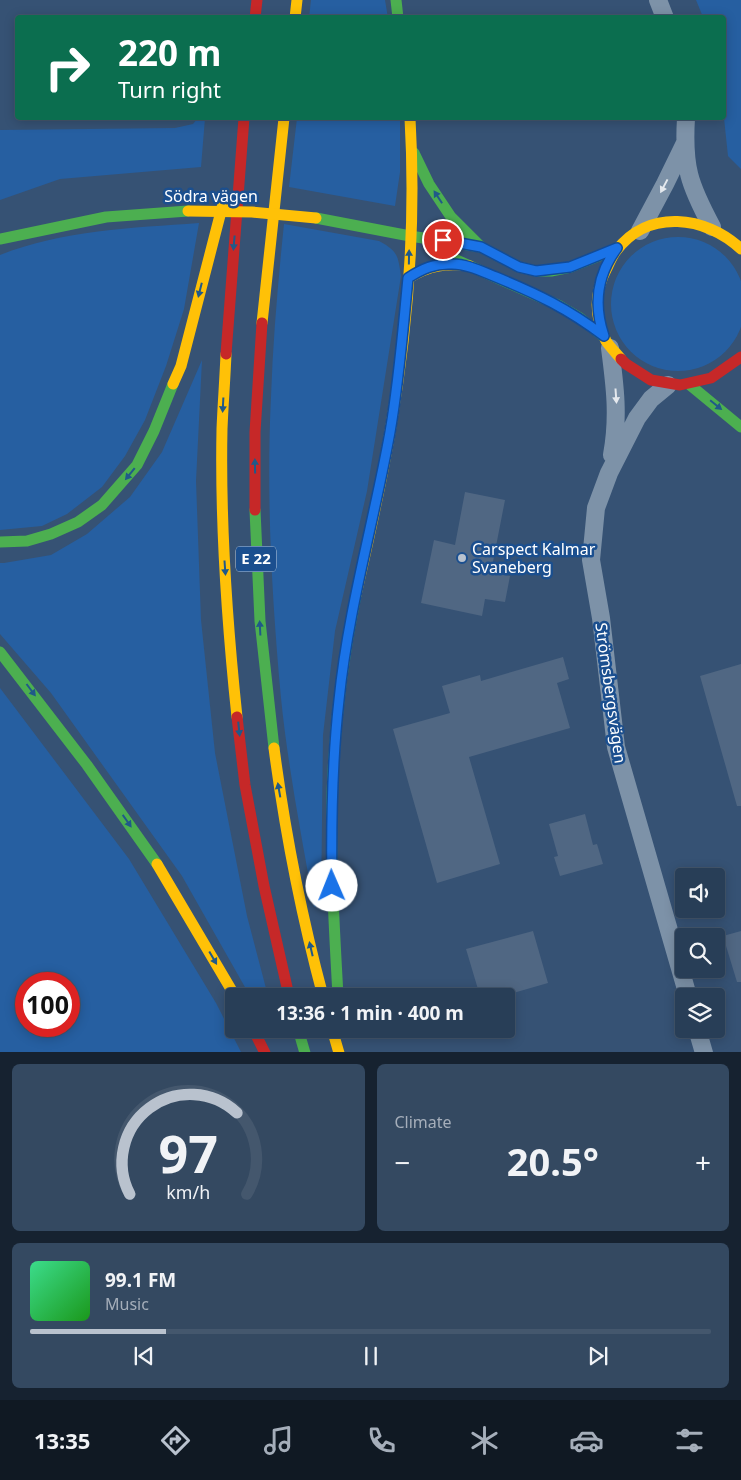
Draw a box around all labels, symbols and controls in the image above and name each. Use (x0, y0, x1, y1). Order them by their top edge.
text: 220 m (118, 29, 221, 76)
icon: right (35, 35, 100, 100)
text: Turn right (118, 74, 221, 104)
one-way arrow (660, 179, 668, 193)
street label: Södra vägen (164, 185, 258, 207)
one-way arrow (433, 191, 442, 204)
pin (422, 219, 464, 261)
icon: arrive (429, 226, 457, 254)
one-way arrow (229, 235, 237, 251)
one-way arrow (405, 249, 413, 265)
one-way arrow (196, 283, 204, 298)
one-way arrow (612, 388, 620, 404)
one-way arrow (219, 397, 227, 413)
one-way arrow (709, 400, 722, 411)
one-way arrow (251, 458, 259, 474)
one-way arrow (125, 467, 136, 480)
place label: Carspect Kalmar Svaneberg (472, 538, 596, 578)
road number: E 22 (236, 546, 276, 572)
marker: Carspect Kalmar Svaneberg (456, 552, 468, 564)
one-way arrow (221, 560, 229, 576)
one-way arrow (256, 620, 264, 636)
street label: Strömsbergsvägen (590, 621, 632, 765)
one-way arrow (25, 683, 36, 696)
one-way arrow (235, 722, 243, 738)
one-way arrow (275, 781, 283, 797)
one-way arrow (122, 814, 132, 828)
position arrow (305, 859, 357, 911)
map controls (675, 868, 725, 1038)
button: sound (675, 868, 725, 918)
button: search (675, 928, 725, 978)
one-way arrow (307, 941, 315, 957)
one-way arrow (209, 952, 218, 965)
speed limit sign: 100 (15, 972, 80, 1037)
button: layers (675, 988, 725, 1038)
text: 13:36 · 1 min · 400 m (276, 1000, 464, 1026)
text: Climate (395, 1111, 452, 1133)
text: 97 (159, 1117, 218, 1188)
text: 20.5° (507, 1135, 599, 1187)
text: − (395, 1143, 411, 1181)
text: + (695, 1143, 711, 1181)
text: km/h (166, 1180, 210, 1204)
text: 99.1 FM (105, 1267, 176, 1293)
text: Music (105, 1293, 149, 1315)
icon: previous (130, 1342, 158, 1370)
icon: pause (357, 1342, 385, 1370)
icon: next (584, 1342, 612, 1370)
icon: directions (158, 1423, 193, 1458)
icon: music (261, 1423, 296, 1458)
icon: phone (364, 1423, 399, 1458)
icon: climate (467, 1423, 502, 1458)
icon: car (569, 1423, 604, 1458)
icon: filters (672, 1423, 707, 1458)
text: 13:35 (34, 1425, 90, 1455)

